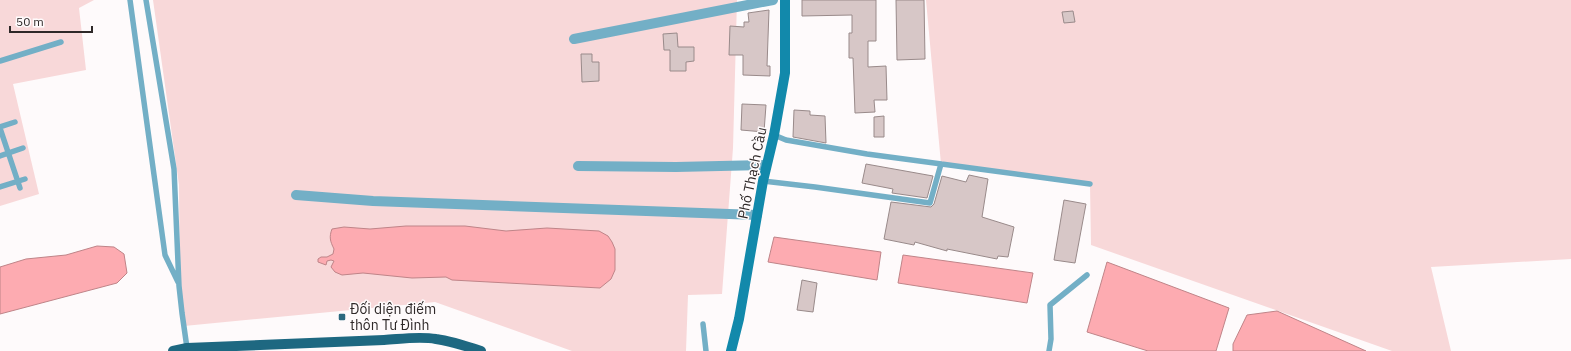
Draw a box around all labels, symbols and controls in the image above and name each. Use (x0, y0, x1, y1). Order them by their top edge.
scale bar (10, 8, 92, 34)
text: 50 m (16, 14, 44, 29)
street label: Phố Thạch Cầu (733, 125, 771, 221)
place label: Đối diện điếm thôn Tư Đình (350, 300, 436, 334)
marker: Đối diện điếm thôn Tư Đình (337, 312, 347, 322)

